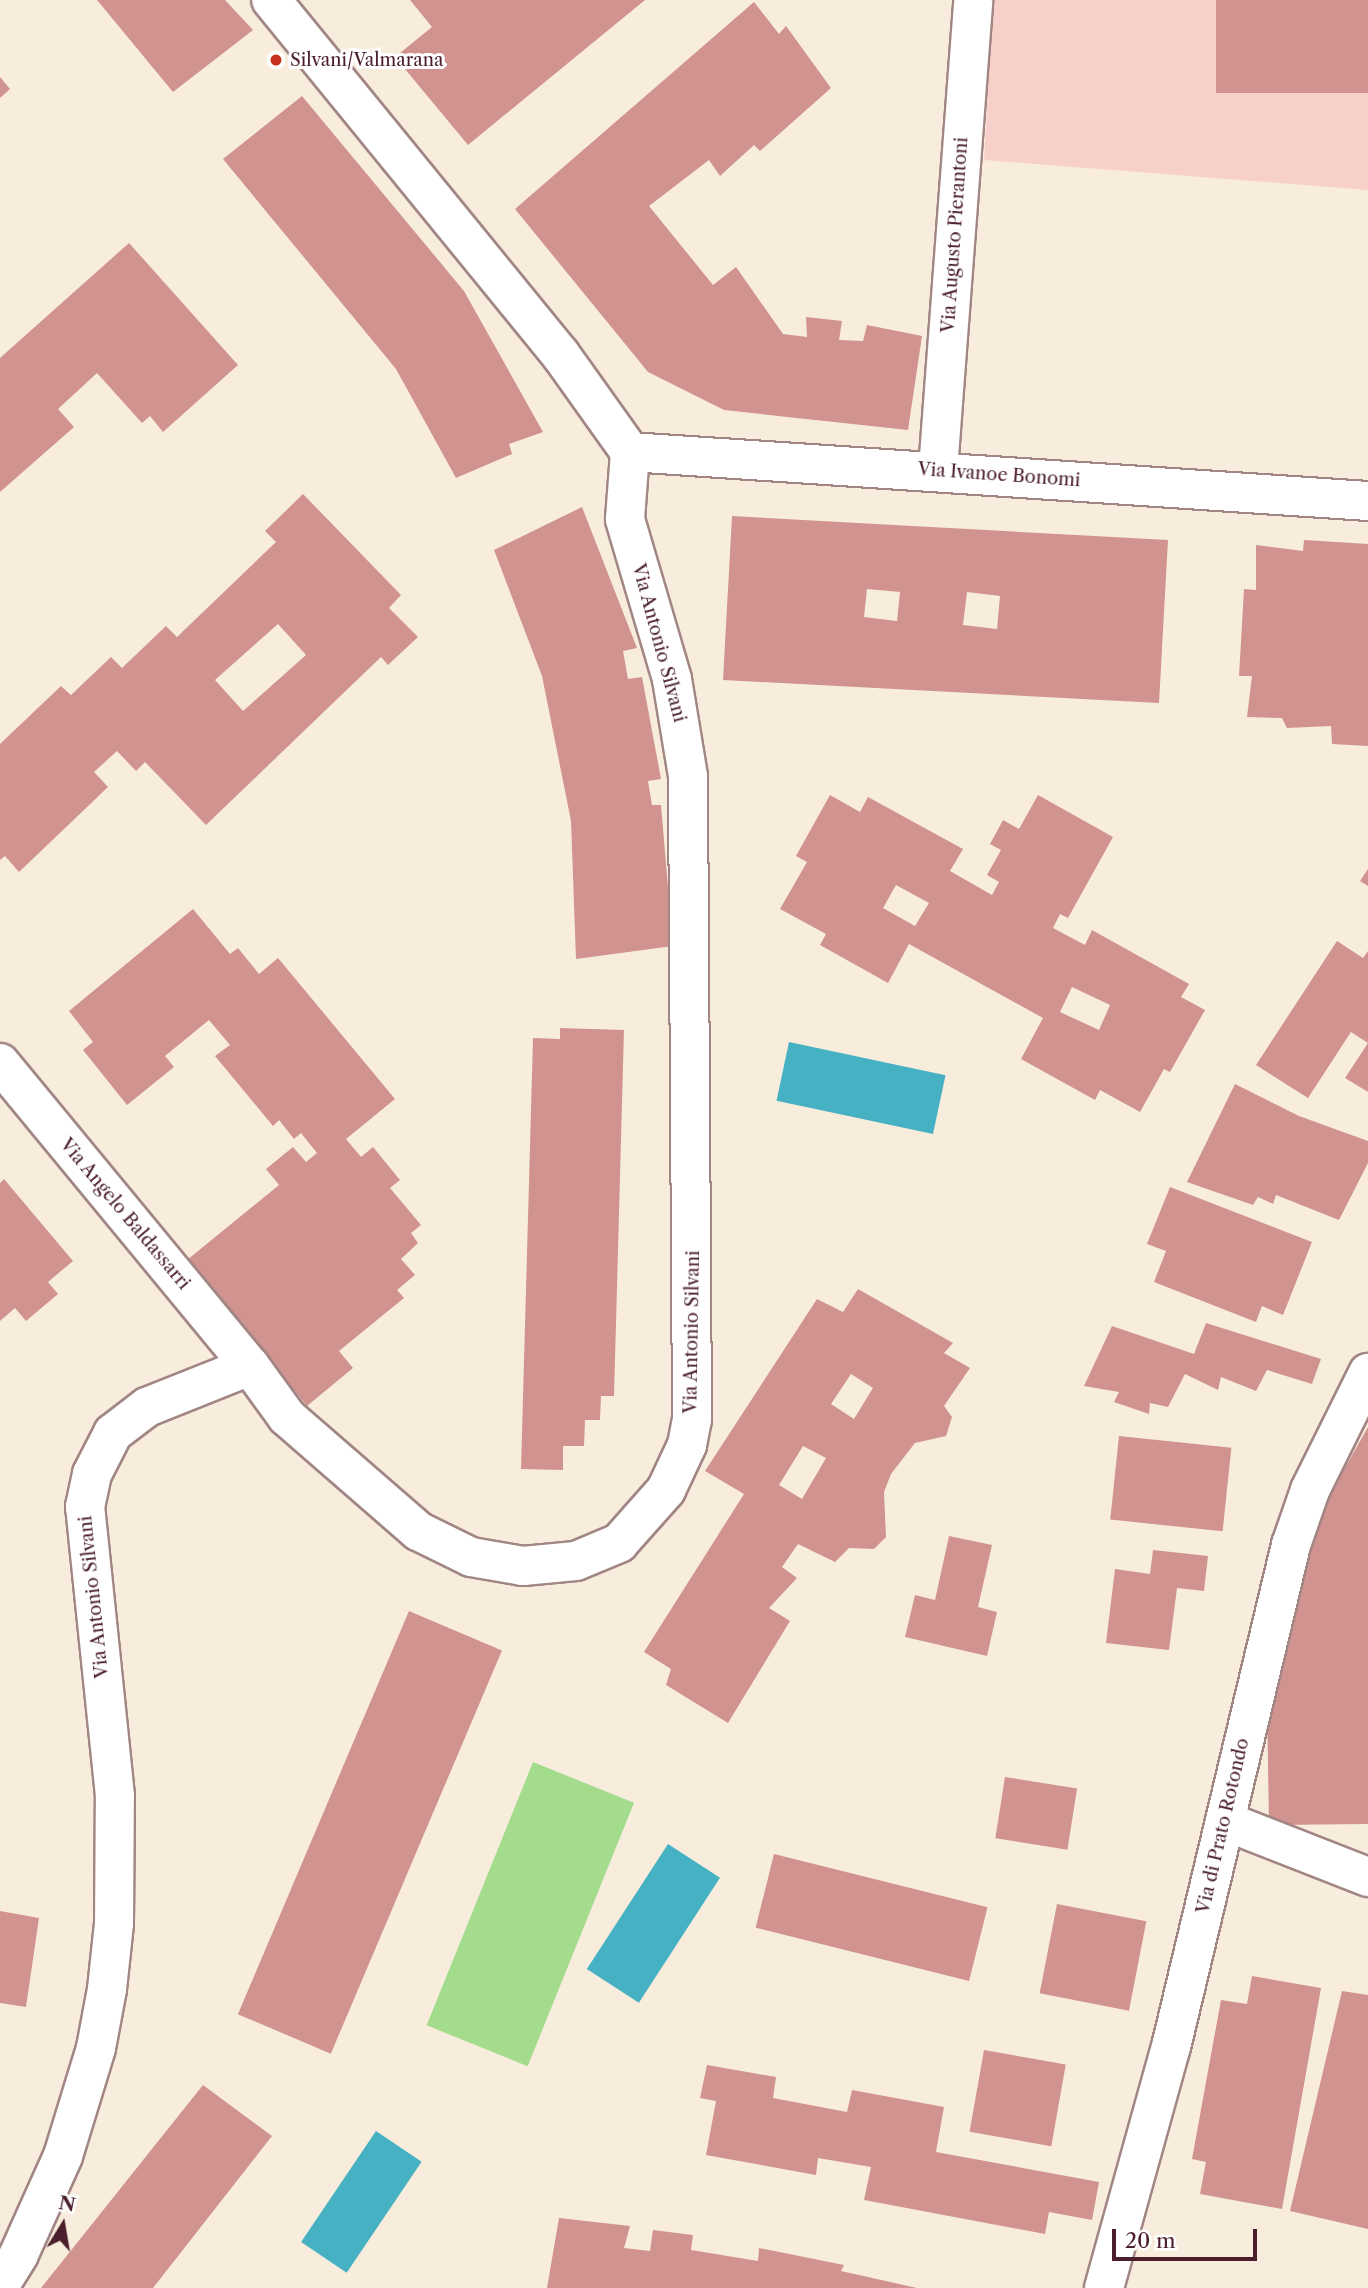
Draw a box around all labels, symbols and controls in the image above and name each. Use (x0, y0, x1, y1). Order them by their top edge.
place label: Silvani/Valmarana (290, 49, 444, 71)
marker: Silvani/Valmarana (268, 52, 284, 68)
street label: Via Augusto Pierantoni (937, 136, 973, 334)
street label: Via Ivanoe Bonomi (917, 459, 1081, 491)
street label: Via Antonio Silvani (627, 561, 691, 725)
street label: Via Angelo Baldassarri (55, 1134, 195, 1294)
street label: Via Antonio Silvani (680, 1250, 704, 1414)
street label: Via Antonio Silvani (75, 1514, 113, 1680)
street label: Via di Prato Rotondo (1192, 1736, 1254, 1916)
north arrow (28, 2190, 98, 2260)
text: N (57, 2191, 77, 2217)
scale bar (1116, 2214, 1261, 2258)
text: 20 m (1125, 2228, 1176, 2253)

